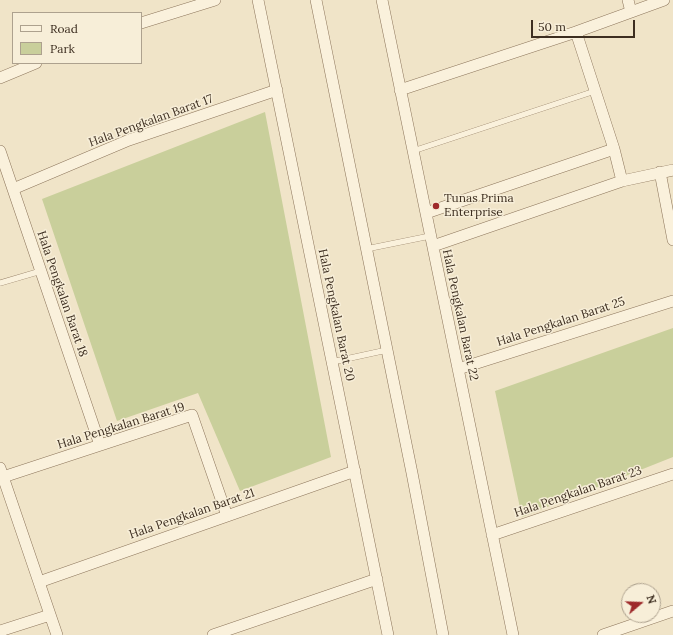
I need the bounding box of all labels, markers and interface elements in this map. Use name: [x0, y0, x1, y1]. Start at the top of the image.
legend: [12, 12, 142, 64]
scale bar: [533, 12, 637, 38]
text: 50 m: [538, 19, 566, 34]
text: Road: [50, 21, 78, 36]
text: Park: [50, 41, 75, 56]
street label: Hala Pengkalan Barat 17: [87, 92, 215, 150]
place label: Tunas Prima Enterprise: [444, 192, 514, 220]
marker: Tunas Prima Enterprise: [431, 201, 441, 211]
street label: Hala Pengkalan Barat 18: [34, 229, 90, 359]
street label: Hala Pengkalan Barat 20: [315, 247, 357, 383]
street label: Hala Pengkalan Barat 22: [439, 248, 481, 382]
street label: Hala Pengkalan Barat 25: [495, 294, 627, 350]
street label: Hala Pengkalan Barat 19: [56, 400, 186, 452]
street label: Hala Pengkalan Barat 23: [512, 463, 644, 521]
street label: Hala Pengkalan Barat 21: [127, 486, 257, 542]
north arrow: [621, 583, 661, 623]
text: N: [643, 593, 659, 606]

